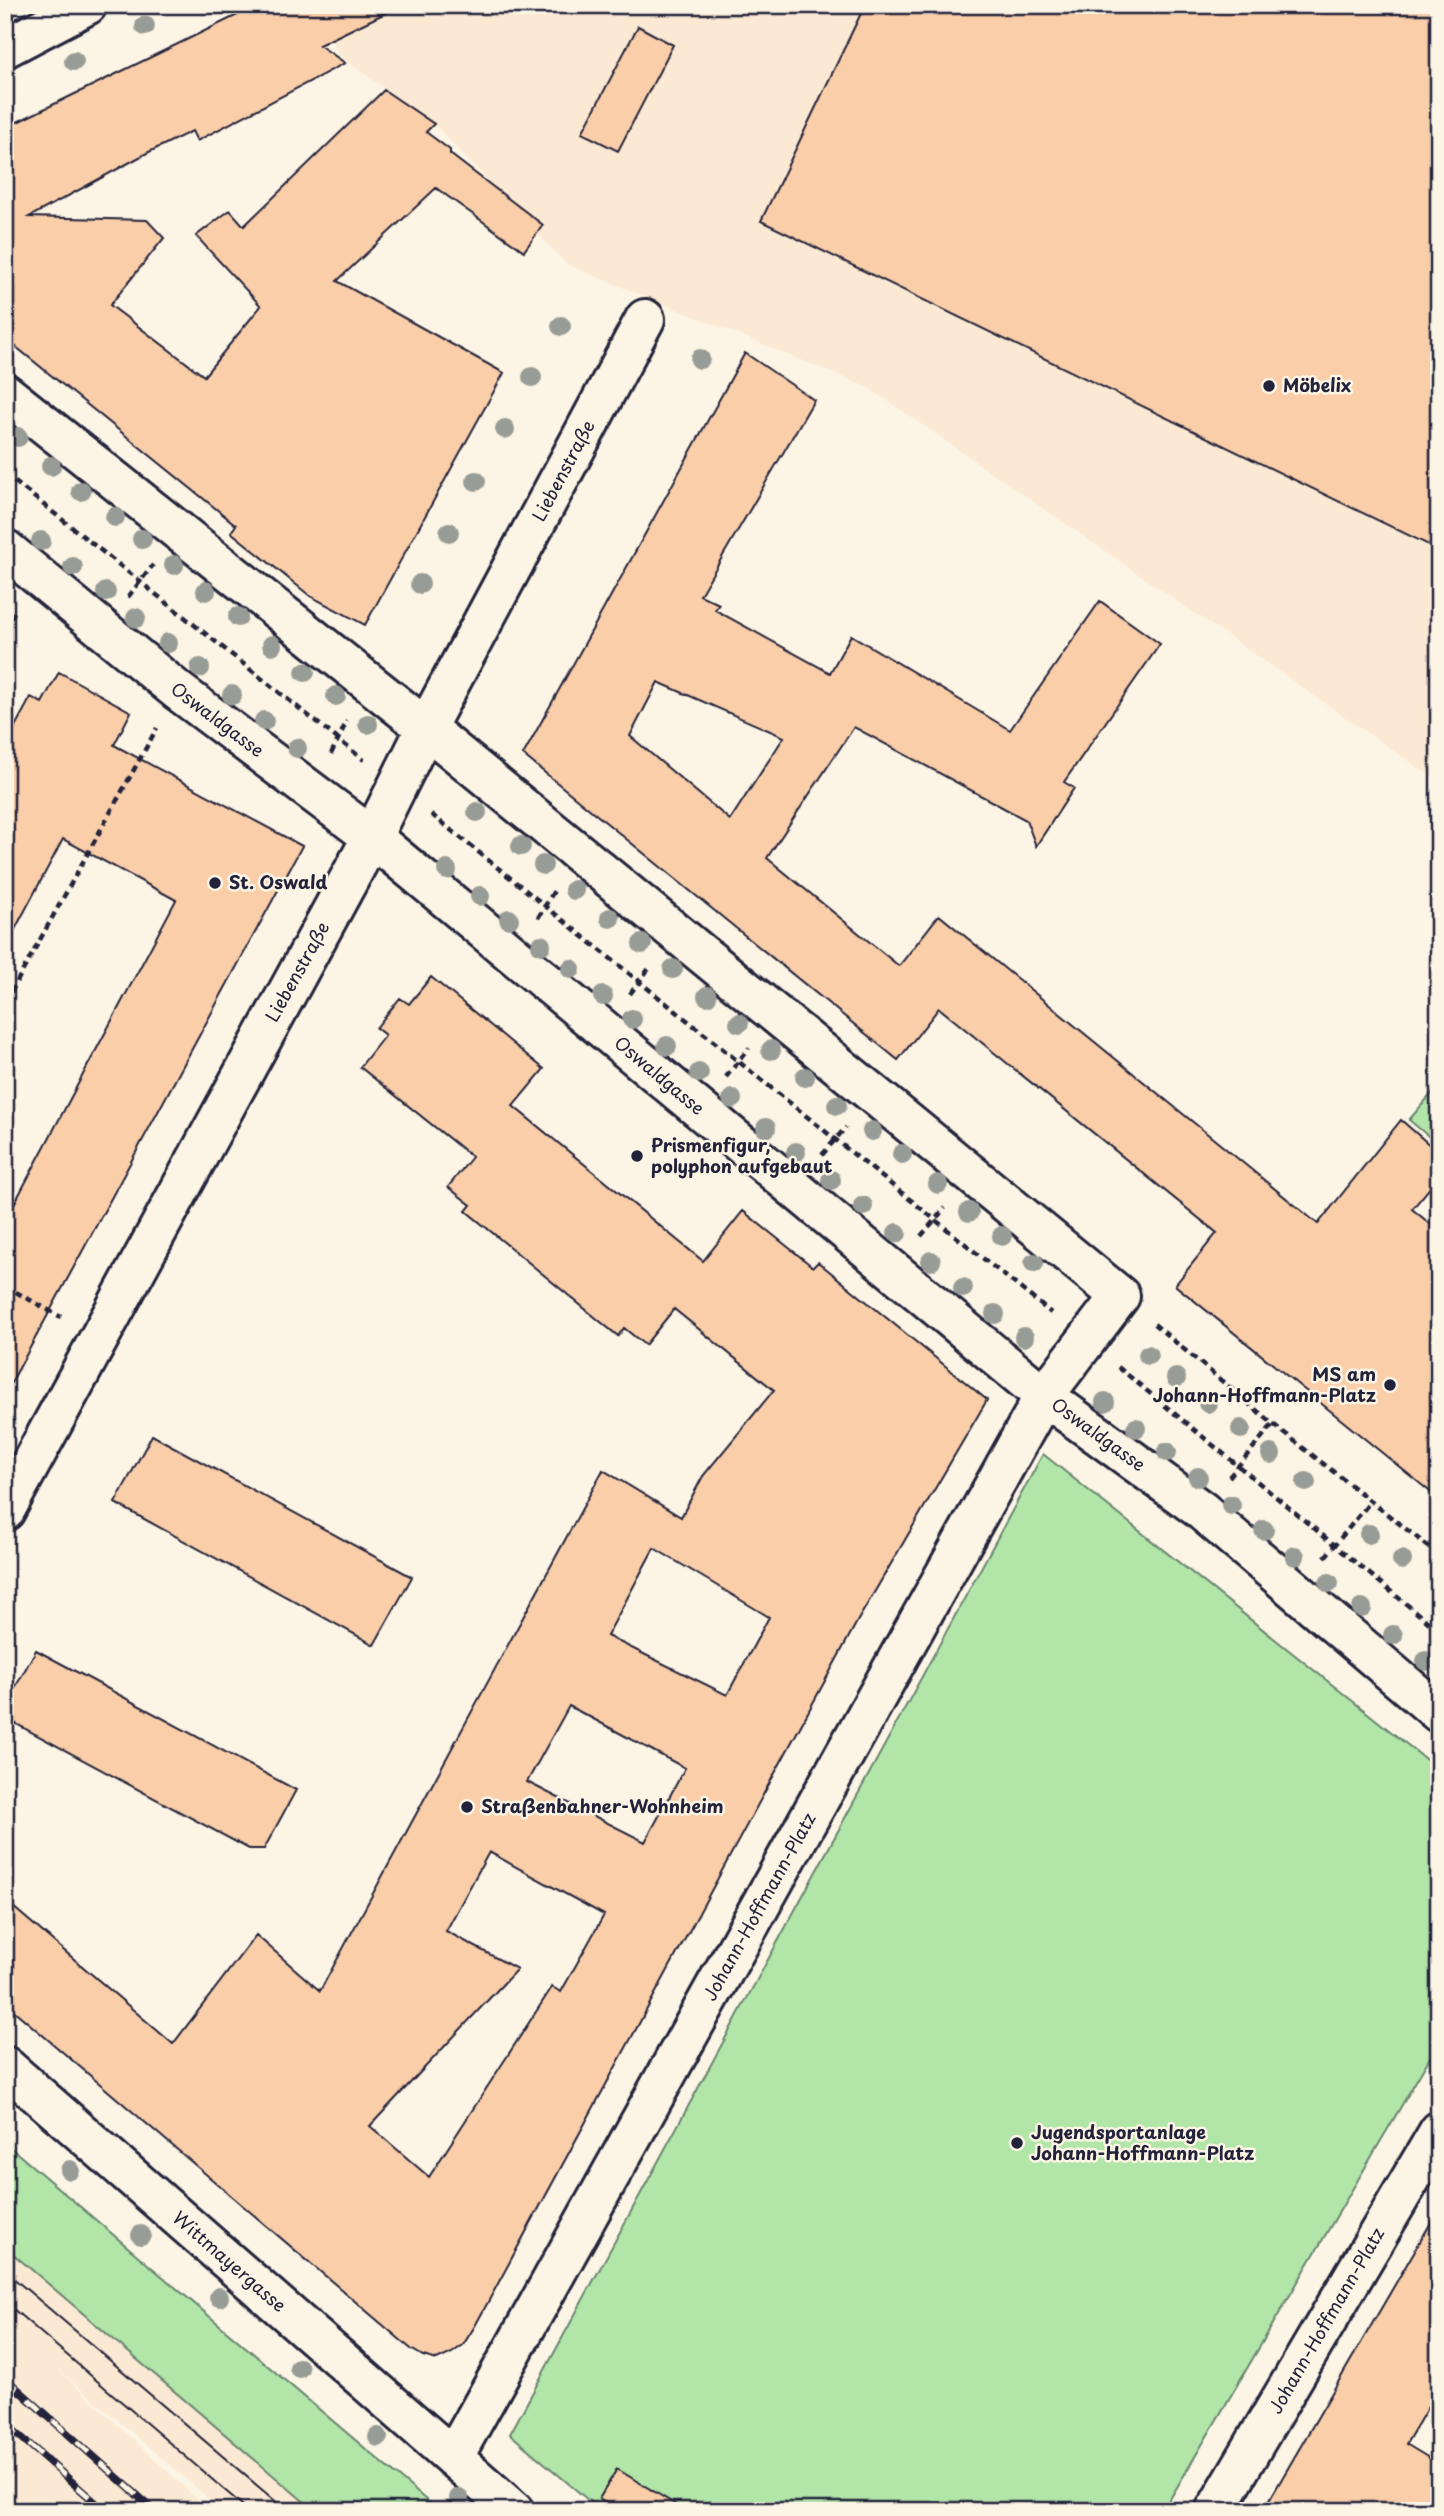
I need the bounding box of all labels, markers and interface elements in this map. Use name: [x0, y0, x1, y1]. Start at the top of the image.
place label: Möbelix: [1283, 371, 1351, 398]
marker: Möbelix: [1261, 378, 1277, 394]
street label: Liebenstraße: [525, 415, 601, 526]
street label: Oswaldgasse: [166, 675, 270, 763]
place label: St. Oswald: [229, 868, 328, 895]
marker: St. Oswald: [207, 875, 223, 891]
street label: Liebenstraße: [258, 916, 335, 1026]
street label: Oswaldgasse: [609, 1029, 711, 1121]
place label: Prismenfigur, polyphon aufgebaut: [651, 1131, 833, 1179]
marker: Prismenfigur, polyphon aufgebaut: [629, 1148, 645, 1164]
place label: MS am Johann-Hoffmann-Platz: [1153, 1360, 1376, 1408]
marker: MS am Johann-Hoffmann-Platz: [1382, 1377, 1398, 1393]
street label: Oswaldgasse: [1046, 1390, 1152, 1477]
place label: Straßenbahner-Wohnheim: [481, 1792, 724, 1819]
marker: Straßenbahner-Wohnheim: [459, 1799, 475, 1815]
street label: Johann-Hoffmann-Platz: [696, 1807, 822, 2005]
place label: Jugendsportanlage Johann-Hoffmann-Platz: [1031, 2118, 1254, 2166]
marker: Jugendsportanlage Johann-Hoffmann-Platz: [1009, 2135, 1025, 2151]
street label: Wittmayergasse: [167, 2204, 293, 2318]
street label: Johann-Hoffmann-Platz: [1261, 2222, 1390, 2418]

